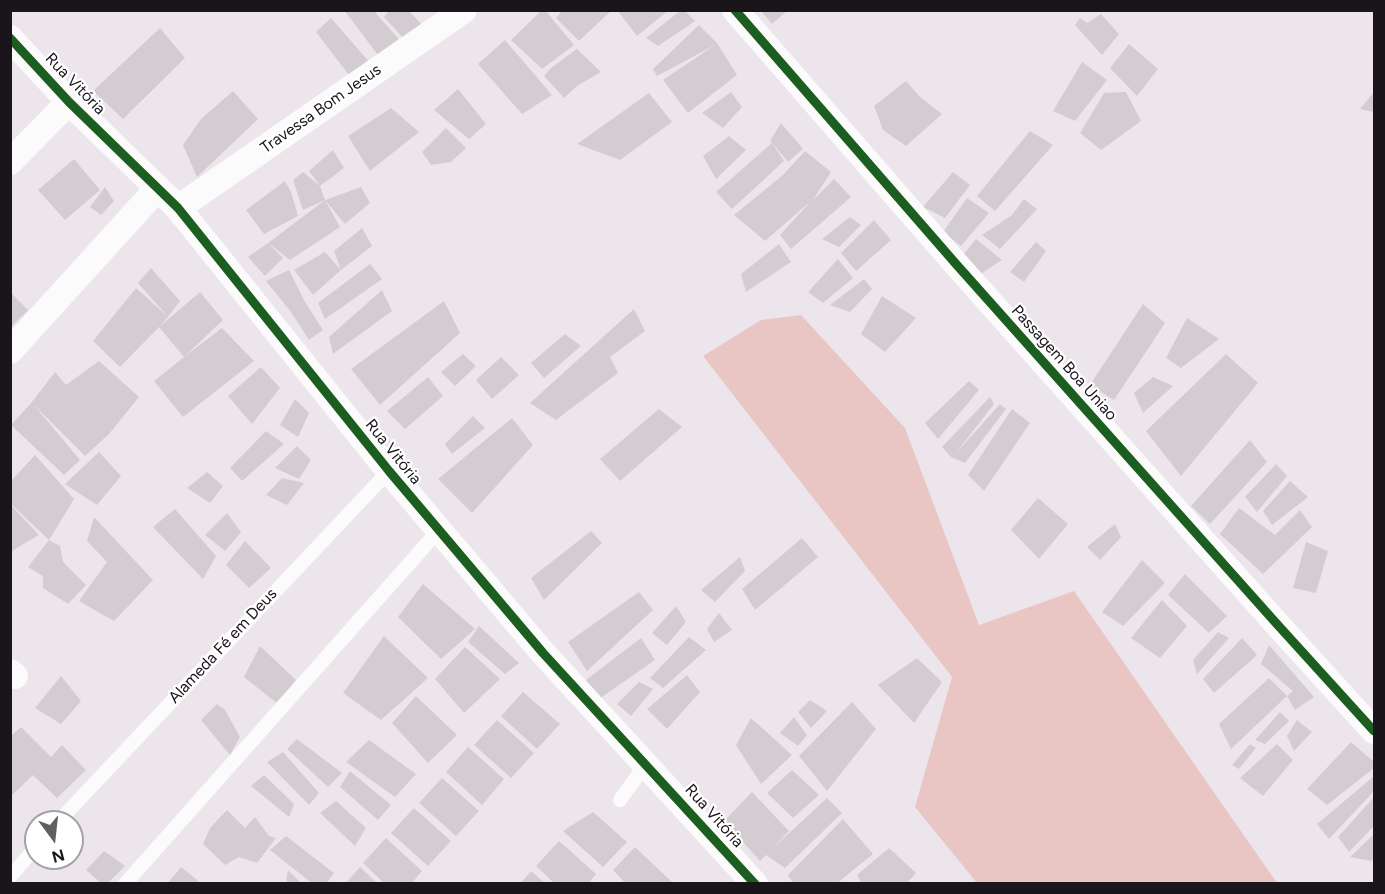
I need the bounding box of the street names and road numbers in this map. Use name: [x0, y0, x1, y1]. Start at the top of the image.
street label: Rua Vitória: [41, 49, 109, 119]
street label: Travessa Bom Jesus: [257, 60, 385, 158]
street label: Passagem Boa Uniao: [1007, 301, 1121, 425]
street label: Rua Vitória: [361, 415, 425, 489]
street label: Alameda Fé em Deus: [165, 585, 281, 707]
street label: Rua Vitória: [681, 780, 747, 852]

